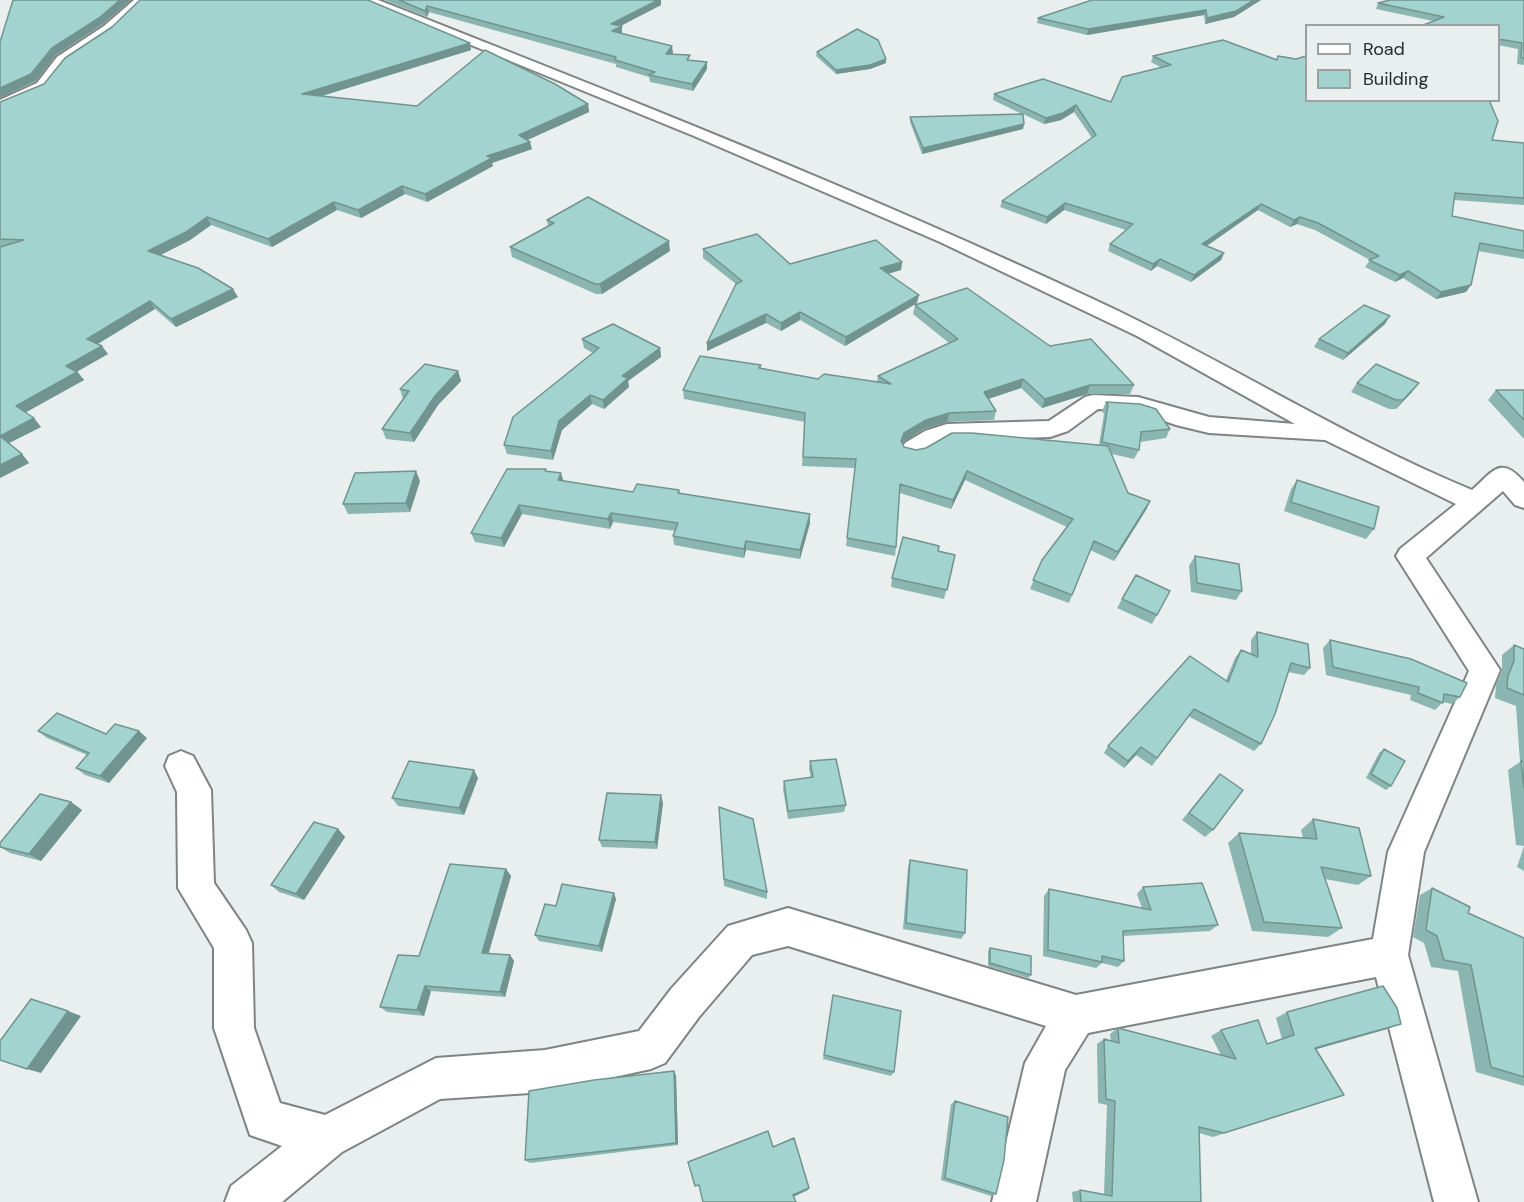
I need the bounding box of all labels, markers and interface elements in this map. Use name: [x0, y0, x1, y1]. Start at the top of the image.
legend: [1305, 24, 1500, 102]
text: Road: [1363, 37, 1405, 61]
text: Building: [1363, 67, 1428, 91]

